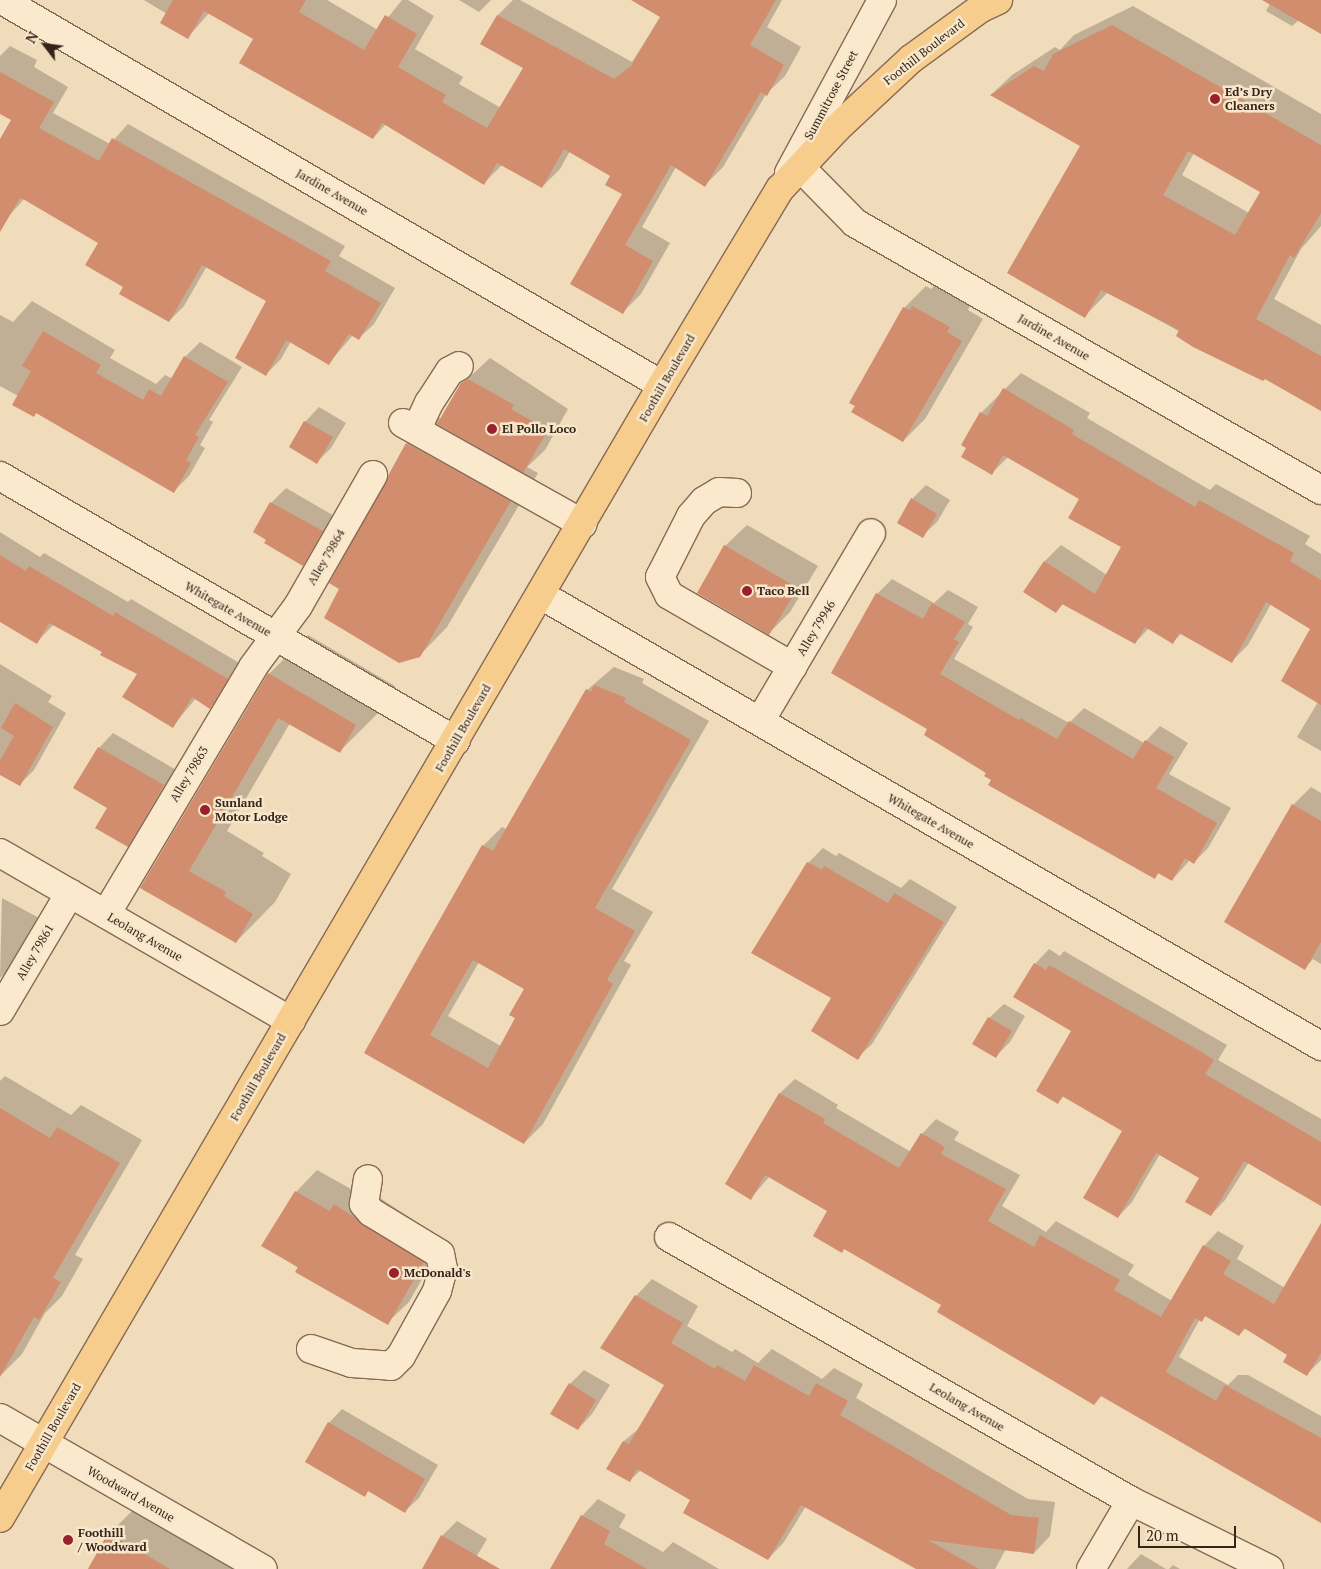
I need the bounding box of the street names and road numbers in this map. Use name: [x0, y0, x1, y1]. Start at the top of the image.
street label: Foothill Boulevard: [881, 16, 967, 88]
street label: Summitrose Street: [801, 48, 861, 142]
street label: Jardine Avenue: [294, 166, 370, 218]
street label: Jardine Avenue: [1016, 311, 1092, 363]
street label: Foothill Boulevard: [636, 332, 698, 424]
street label: Alley 79864: [304, 526, 348, 588]
street label: Whitegate Avenue: [182, 578, 274, 640]
street label: Alley 79946: [794, 598, 838, 658]
street label: Foothill Boulevard: [432, 682, 494, 774]
street label: Alley 79863: [167, 744, 211, 804]
street label: Whitegate Avenue: [885, 790, 977, 852]
street label: Leolang Avenue: [105, 910, 185, 964]
street label: Alley 79861: [13, 921, 57, 983]
street label: Foothill Boulevard: [227, 1031, 289, 1123]
street label: Leolang Avenue: [927, 1380, 1007, 1434]
street label: Foothill Boulevard: [22, 1381, 84, 1473]
street label: Woodward Avenue: [85, 1463, 177, 1525]

